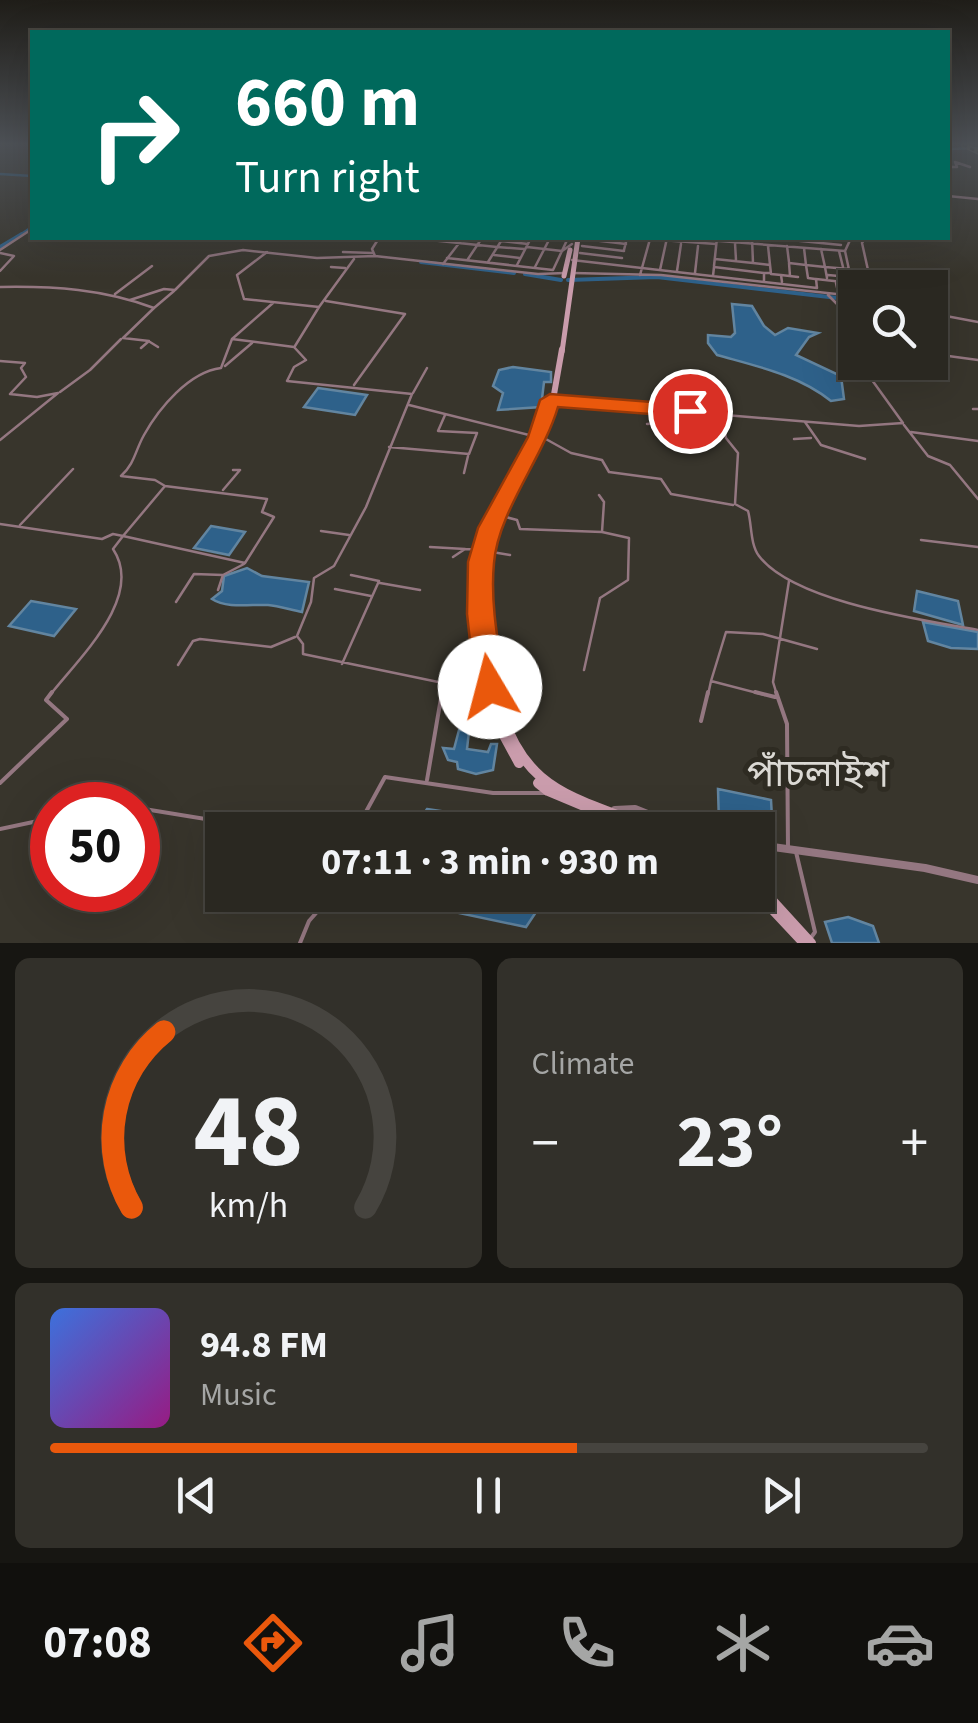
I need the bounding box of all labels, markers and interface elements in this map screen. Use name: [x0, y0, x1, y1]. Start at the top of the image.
text: 660 m: [235, 53, 420, 153]
icon: right: [70, 70, 200, 200]
text: Turn right: [235, 146, 420, 210]
map controls: [838, 270, 948, 380]
button: search: [838, 270, 948, 380]
pin: [648, 369, 733, 454]
icon: arrive: [663, 384, 718, 439]
position arrow: [438, 635, 542, 739]
district label: পাঁচলাইশ: [747, 747, 890, 801]
speed limit sign: 50: [30, 782, 160, 912]
text: 07:11 · 3 min · 930 m: [321, 835, 659, 889]
text: Climate: [532, 1041, 634, 1087]
text: 48: [193, 1059, 303, 1207]
text: 23°: [676, 1089, 783, 1196]
text: −: [532, 1105, 559, 1183]
text: +: [901, 1105, 928, 1183]
text: km/h: [209, 1180, 288, 1231]
text: 94.8 FM: [200, 1318, 328, 1372]
text: Music: [200, 1372, 277, 1418]
icon: previous: [169, 1468, 224, 1523]
icon: pause: [461, 1468, 516, 1523]
icon: next: [754, 1468, 809, 1523]
icon: directions: [238, 1608, 308, 1678]
icon: music: [395, 1608, 465, 1678]
icon: phone: [552, 1608, 622, 1678]
icon: climate: [708, 1608, 778, 1678]
icon: car: [865, 1608, 935, 1678]
text: 07:08: [43, 1611, 152, 1675]

